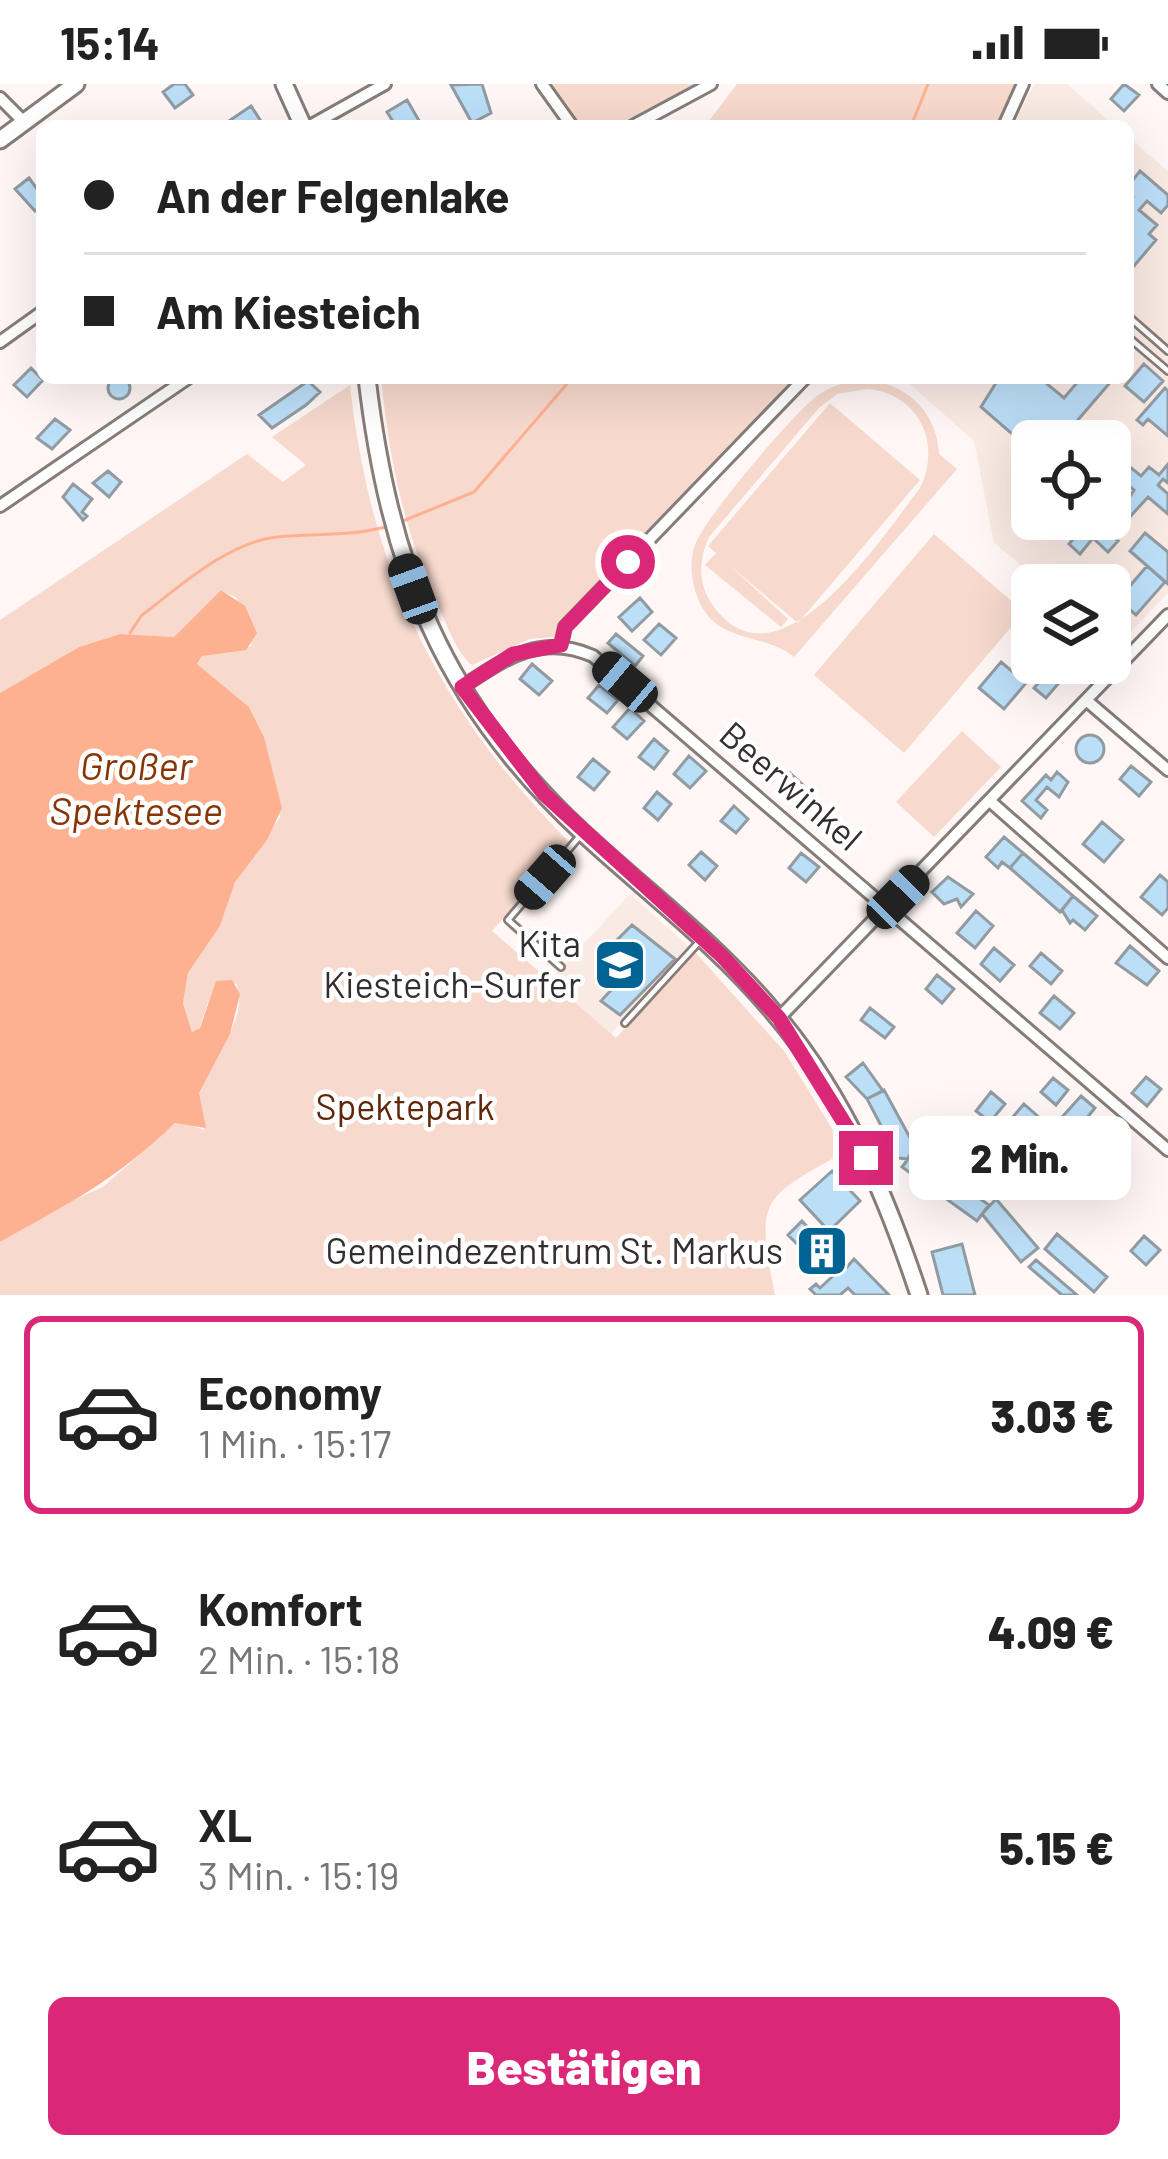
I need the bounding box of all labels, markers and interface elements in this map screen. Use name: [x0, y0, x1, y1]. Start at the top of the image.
text: 15:14: [60, 15, 160, 69]
text: An der Felgenlake: [156, 168, 510, 222]
text: Am Kiesteich: [156, 284, 421, 338]
map controls: [1011, 420, 1131, 684]
button: locate: [1011, 420, 1131, 540]
route start: [601, 535, 655, 589]
car: [384, 549, 442, 629]
button: layers: [1011, 564, 1131, 684]
car: [586, 645, 664, 719]
street label: Beerwinkel: [712, 711, 872, 858]
water label: Großer Spektesee: [49, 741, 223, 833]
car: [508, 838, 582, 916]
car: [860, 859, 936, 935]
place label: Kita Kiesteich-Surfer: [323, 921, 581, 1005]
school or university icon: Kita Kiesteich-Surfer: [592, 937, 648, 993]
park label: Spektepark: [315, 1084, 495, 1127]
callout: 2 Min.: [908, 1116, 1130, 1200]
route end: [839, 1131, 893, 1185]
text: 2 Min.: [970, 1134, 1070, 1181]
building icon: Gemeindezentrum St. Markus: [794, 1223, 850, 1279]
place label: Gemeindezentrum St. Markus: [326, 1228, 783, 1271]
icon: car: [54, 1361, 162, 1469]
text: Economy: [198, 1365, 382, 1419]
text: 3.03 €: [990, 1388, 1114, 1442]
text: 1 Min. · 15:17: [198, 1419, 391, 1466]
icon: car: [54, 1577, 162, 1685]
text: Komfort: [198, 1581, 363, 1635]
text: 4.09 €: [988, 1604, 1114, 1658]
text: 2 Min. · 15:18: [198, 1635, 400, 1682]
icon: car: [54, 1793, 162, 1901]
text: XL: [198, 1797, 252, 1851]
text: 5.15 €: [999, 1820, 1114, 1874]
text: 3 Min. · 15:19: [198, 1851, 399, 1898]
button: Bestätigen: [48, 1997, 1120, 2135]

